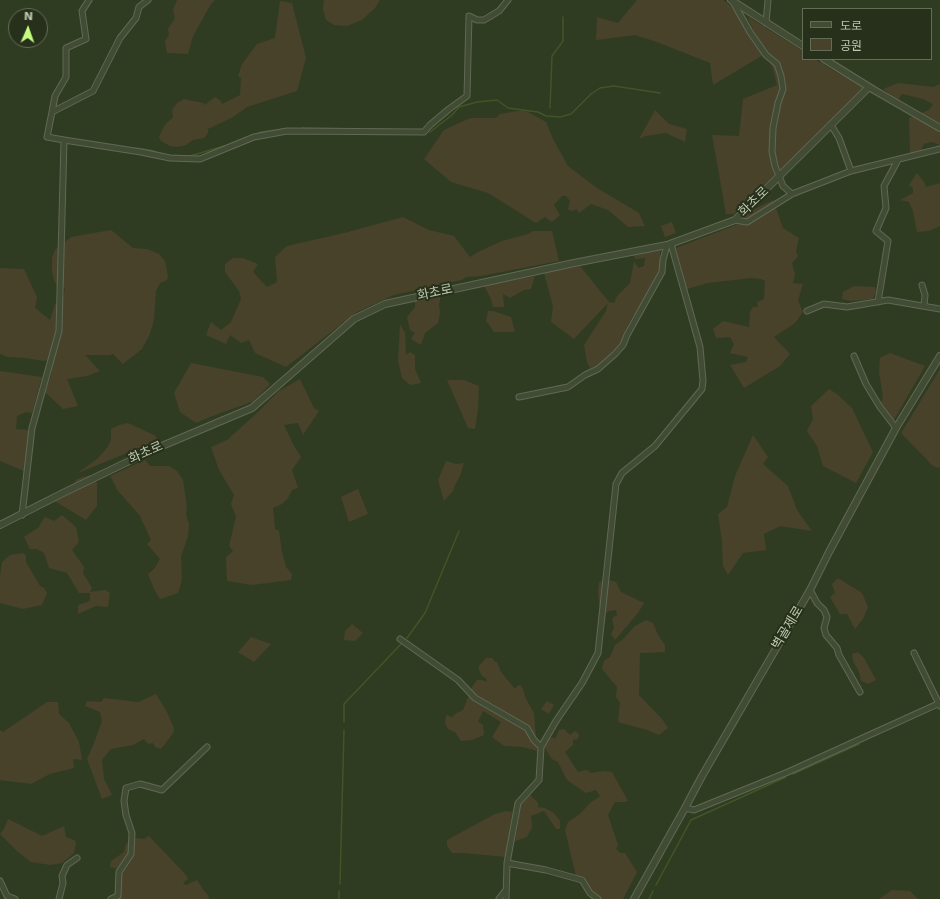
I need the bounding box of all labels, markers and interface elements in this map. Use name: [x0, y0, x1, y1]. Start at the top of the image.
north arrow: [8, 8, 48, 48]
legend: [802, 8, 932, 60]
text: N: [24, 10, 33, 23]
text: 도로: [840, 19, 862, 33]
text: 공원: [840, 39, 862, 53]
street label: 화초로: [736, 184, 772, 220]
street label: 화초로: [416, 282, 454, 304]
street label: 화초로: [126, 439, 166, 467]
street label: 벽골제로: [769, 603, 807, 653]

